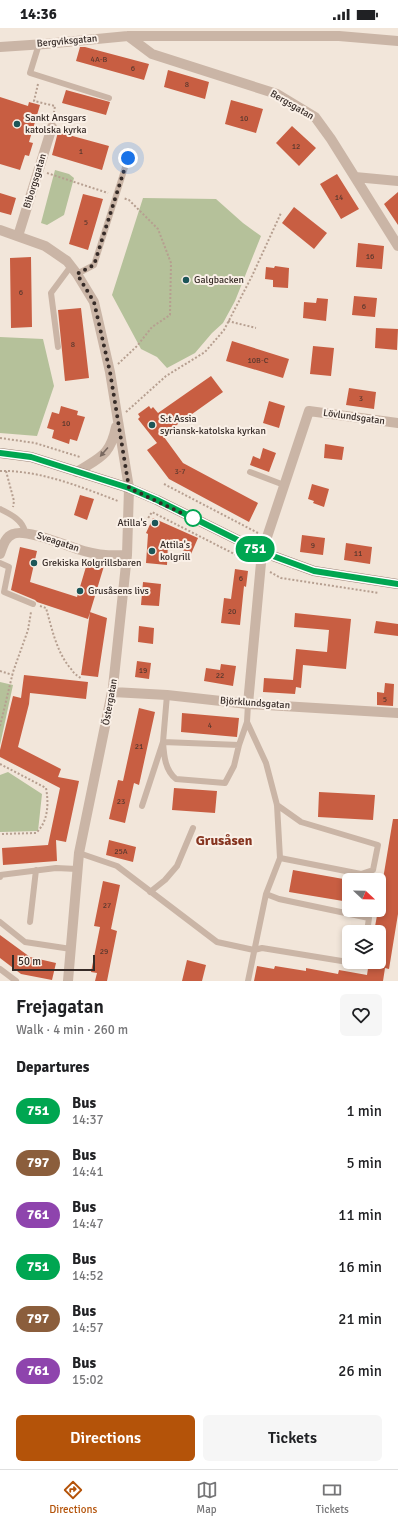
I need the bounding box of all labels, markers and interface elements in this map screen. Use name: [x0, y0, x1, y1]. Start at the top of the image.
text: 14:36: [20, 5, 57, 23]
street label: Bergviksgatan: [36, 32, 98, 50]
house number: 4A-B: [91, 54, 108, 64]
house number: 6: [131, 63, 135, 73]
house number: 8: [185, 79, 189, 89]
street label: Bergsgatan: [268, 88, 316, 122]
place label: Sankt Ansgars katolska kyrka: [25, 112, 87, 136]
house number: 10: [240, 113, 248, 123]
marker: Sankt Ansgars katolska kyrka: [12, 119, 22, 129]
house number: 12: [292, 141, 300, 151]
house number: 1: [79, 146, 83, 156]
your location: [118, 148, 138, 168]
street label: Biborgsgatan: [21, 152, 49, 210]
house number: 14: [335, 192, 344, 202]
house number: 5: [84, 217, 88, 227]
house number: 16: [366, 251, 374, 261]
place label: Galgbacken: [194, 274, 244, 286]
marker: Galgbacken: [181, 275, 191, 285]
house number: 6: [19, 287, 23, 297]
house number: 6: [362, 301, 366, 311]
house number: 8: [71, 339, 75, 349]
house number: 10B-C: [247, 355, 269, 365]
house number: 3: [359, 393, 363, 403]
street label: Lövlundsgatan: [322, 407, 386, 427]
place label: S:t Assia syriansk-katolska kyrkan: [160, 413, 266, 437]
house number: 10: [62, 418, 70, 428]
marker: S:t Assia syriansk-katolska kyrkan: [147, 420, 157, 430]
one-way arrow: [100, 447, 109, 457]
house number: 3-7: [174, 466, 186, 476]
unlabelled marker: [184, 509, 202, 527]
place label: Atilla's: [117, 517, 148, 529]
marker: Atilla's: [150, 518, 160, 528]
street label: Sveagatan: [35, 529, 81, 555]
line badge: 751: [232, 536, 278, 562]
place label: Attila's kolgrill: [160, 539, 191, 563]
text: 751: [244, 540, 266, 557]
house number: 9: [311, 540, 315, 550]
marker: Attila's kolgrill: [147, 546, 157, 556]
house number: 11: [354, 548, 362, 558]
place label: Grekiska Kolgrillsbaren: [42, 557, 141, 569]
marker: Grekiska Kolgrillsbaren: [29, 558, 39, 568]
house number: 6: [239, 573, 243, 583]
place label: Grusåsens livs: [88, 585, 149, 597]
marker: Grusåsens livs: [75, 586, 85, 596]
house number: 20: [228, 606, 236, 616]
house number: 19: [139, 665, 147, 675]
house number: 22: [216, 670, 224, 680]
street label: Östergatan: [100, 678, 120, 726]
house number: 5: [383, 694, 387, 704]
street label: Björklundsgatan: [220, 695, 290, 711]
house number: 4: [208, 720, 213, 730]
house number: 21: [135, 741, 143, 751]
house number: 23: [117, 796, 125, 806]
district label: Grusåsen: [196, 832, 253, 849]
house number: 25A: [114, 846, 128, 856]
north arrow: [342, 873, 386, 917]
map controls: [342, 873, 386, 969]
house number: 27: [103, 900, 111, 910]
button: layers: [342, 925, 386, 969]
house number: 29: [100, 946, 108, 956]
scale bar: [12, 953, 95, 972]
text: 50 m: [18, 955, 41, 968]
button: heart: [340, 994, 382, 1036]
text: Frejagatan: [16, 995, 104, 1019]
text: Walk · 4 min · 260 m: [16, 1022, 128, 1038]
text: Departures: [16, 1058, 89, 1076]
text: Bus: [72, 1094, 96, 1112]
text: 751: [27, 1102, 49, 1119]
text: 1 min: [346, 1102, 382, 1120]
text: 14:37: [72, 1112, 104, 1128]
text: Bus: [72, 1146, 96, 1164]
text: 797: [27, 1154, 49, 1171]
text: 5 min: [346, 1154, 382, 1172]
text: 14:41: [72, 1164, 104, 1180]
text: Bus: [72, 1198, 96, 1216]
text: 761: [27, 1206, 49, 1223]
text: 11 min: [338, 1206, 382, 1224]
text: 14:47: [72, 1216, 104, 1232]
text: Bus: [72, 1250, 96, 1268]
text: 751: [27, 1258, 49, 1275]
text: 16 min: [338, 1258, 382, 1276]
text: 14:52: [72, 1268, 104, 1284]
text: Bus: [72, 1302, 96, 1320]
text: 797: [27, 1310, 49, 1327]
text: 21 min: [338, 1310, 382, 1328]
text: 14:57: [72, 1320, 104, 1336]
text: Bus: [72, 1354, 96, 1372]
text: 761: [27, 1362, 49, 1379]
text: 26 min: [338, 1362, 382, 1380]
text: 15:02: [72, 1372, 104, 1388]
button: Directions: [16, 1415, 195, 1461]
button: Tickets: [203, 1415, 382, 1461]
tab: Directions: [49, 1479, 97, 1516]
tab: Map: [196, 1479, 218, 1516]
tab: Tickets: [316, 1479, 349, 1516]

